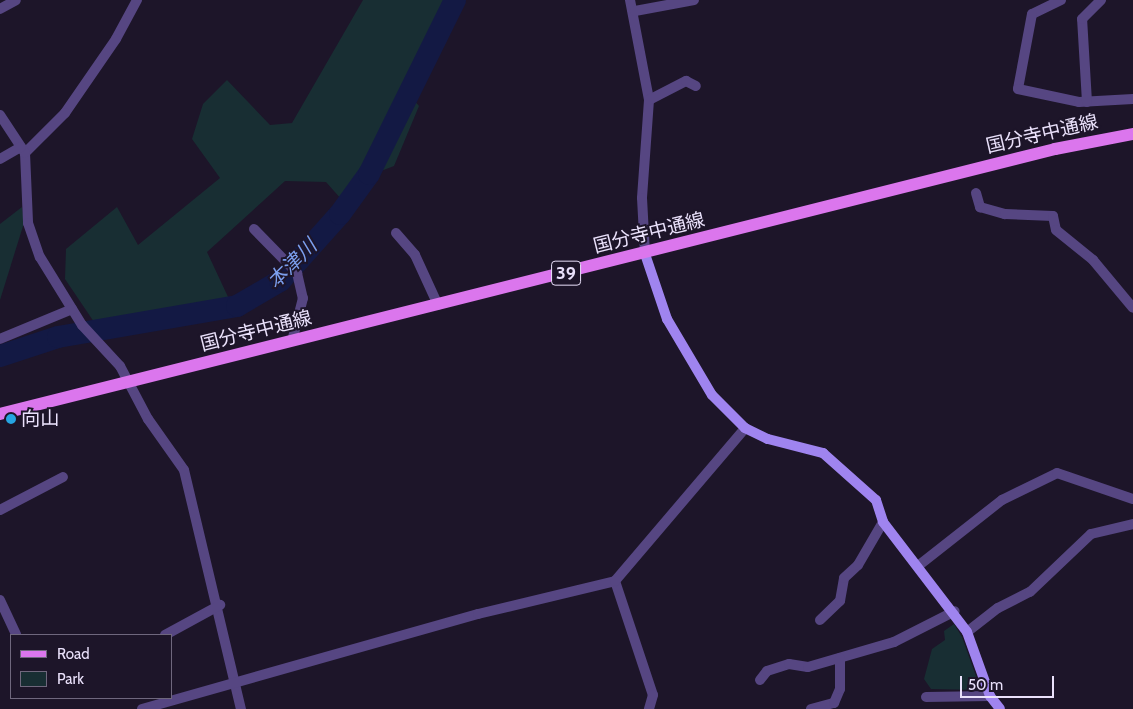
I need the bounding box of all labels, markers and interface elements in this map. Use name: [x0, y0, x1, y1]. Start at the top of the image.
street label: 国分寺中通線: [984, 110, 1100, 158]
street label: 国分寺中通線: [591, 208, 707, 258]
water label: 本津川: [262, 234, 322, 294]
road number: 39: [551, 258, 581, 288]
street label: 国分寺中通線: [198, 306, 314, 356]
place label: 向山: [21, 408, 59, 430]
marker: 向山: [5, 413, 17, 425]
legend: [10, 634, 172, 699]
text: Road: [57, 645, 90, 663]
scale bar: [963, 666, 1057, 698]
text: Park: [57, 670, 84, 688]
text: 50 m: [968, 676, 1003, 694]

